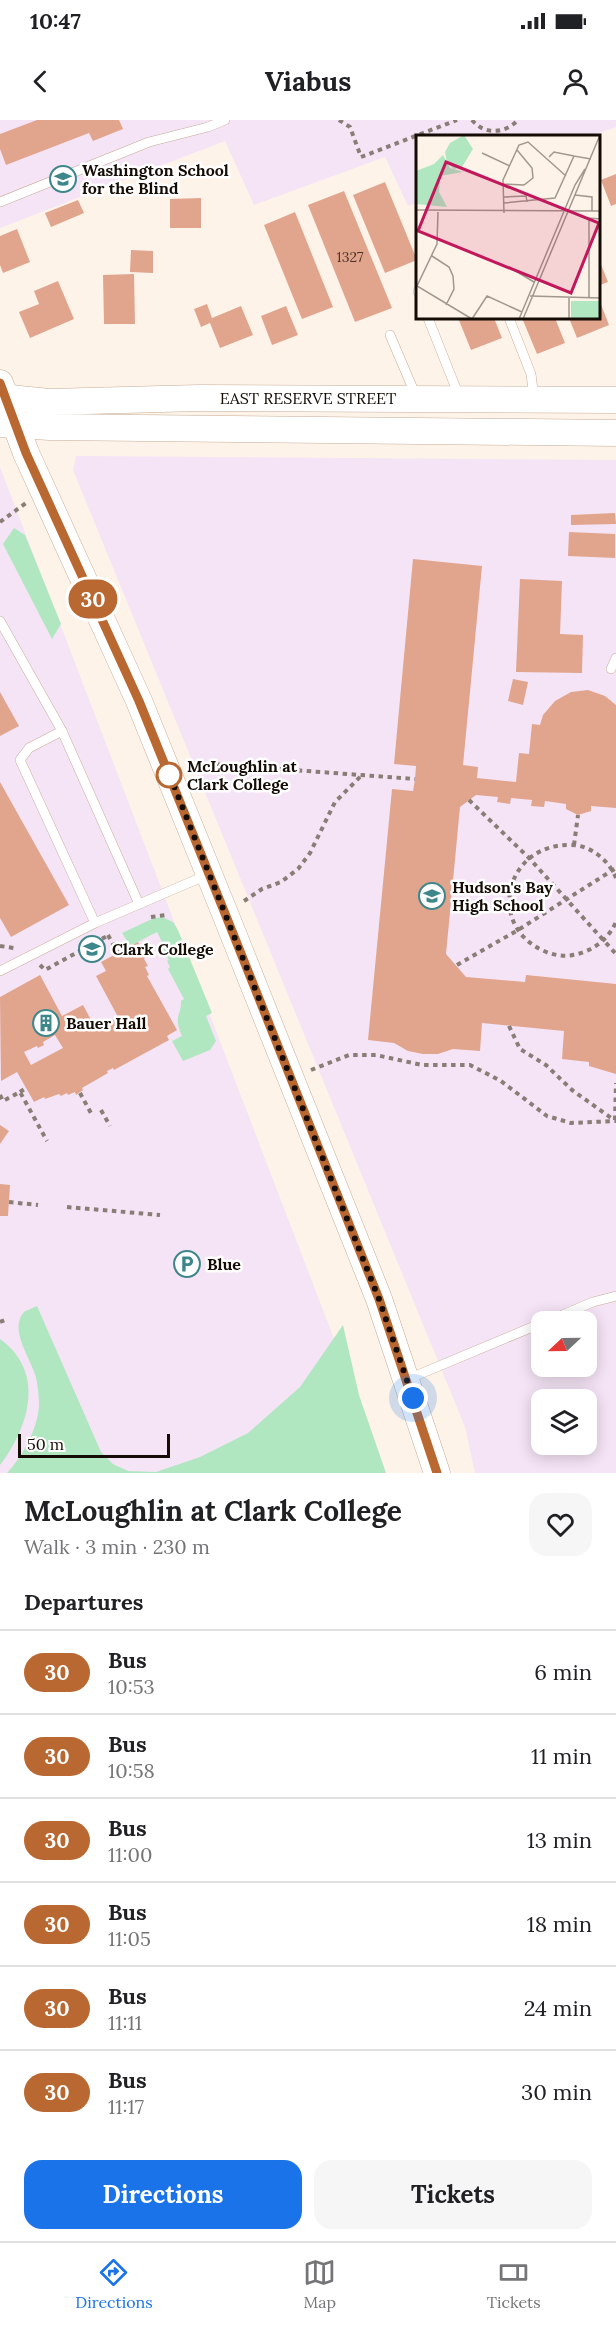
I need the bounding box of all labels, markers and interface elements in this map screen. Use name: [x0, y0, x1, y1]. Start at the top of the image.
text: 10:47: [30, 7, 81, 35]
text: Viabus: [265, 64, 351, 98]
icon: back: [24, 65, 57, 98]
icon: person: [559, 65, 592, 98]
inset map: [416, 135, 601, 320]
place label: Washington School for the Blind: [82, 160, 229, 198]
school or university icon: Washington School for the Blind: [48, 164, 78, 194]
house number: 1327: [337, 248, 364, 266]
street label: EAST RESERVE STREET: [220, 388, 396, 408]
line badge: 30: [66, 580, 120, 618]
text: 30: [80, 586, 106, 613]
place label: McLoughlin at Clark College: [187, 756, 297, 794]
marker: McLoughlin at Clark College: [156, 762, 182, 788]
place label: Hudson's Bay High School: [452, 877, 553, 915]
school or university icon: Hudson's Bay High School: [417, 881, 447, 911]
school or university icon: Clark College: [77, 934, 107, 964]
place label: Clark College: [112, 939, 214, 959]
building icon: Bauer Hall: [31, 1008, 61, 1038]
place label: Bauer Hall: [66, 1013, 146, 1033]
parking icon: Blue: [172, 1249, 202, 1279]
place label: Blue: [207, 1254, 241, 1274]
north arrow: [531, 1311, 597, 1377]
map controls: [531, 1311, 597, 1455]
your location: [398, 1383, 428, 1413]
button: layers: [531, 1389, 597, 1455]
scale bar: [18, 1431, 170, 1458]
text: 50 m: [27, 1434, 64, 1454]
text: McLoughlin at Clark College: [24, 1493, 402, 1529]
button: heart: [529, 1493, 592, 1556]
text: Walk · 3 min · 230 m: [24, 1534, 210, 1559]
text: Departures: [24, 1588, 143, 1616]
text: Bus: [108, 1646, 147, 1674]
text: 6 min: [534, 1658, 592, 1686]
text: 30: [44, 1659, 70, 1686]
text: 10:53: [108, 1674, 155, 1699]
text: Bus: [108, 1730, 147, 1758]
text: 11 min: [531, 1742, 592, 1770]
text: 30: [44, 1743, 70, 1770]
text: 10:58: [108, 1758, 155, 1783]
text: Bus: [108, 1814, 147, 1842]
text: 13 min: [527, 1826, 592, 1854]
text: 30: [44, 1827, 70, 1854]
text: 11:00: [108, 1842, 152, 1867]
text: Bus: [108, 1898, 147, 1926]
text: 18 min: [527, 1910, 592, 1938]
text: 30: [44, 1911, 70, 1938]
text: 11:05: [108, 1926, 151, 1951]
text: Bus: [108, 1982, 147, 2010]
text: 24 min: [524, 1994, 592, 2022]
text: 30: [44, 1995, 70, 2022]
text: 11:11: [108, 2010, 142, 2035]
text: Bus: [108, 2066, 147, 2094]
text: 30 min: [521, 2078, 592, 2106]
text: 30: [44, 2079, 70, 2106]
text: 11:17: [108, 2094, 144, 2119]
button: Directions: [24, 2160, 302, 2229]
button: Tickets: [314, 2160, 592, 2229]
tab: Directions: [75, 2256, 153, 2312]
tab: Map: [303, 2256, 336, 2312]
tab: Tickets: [487, 2256, 541, 2312]

